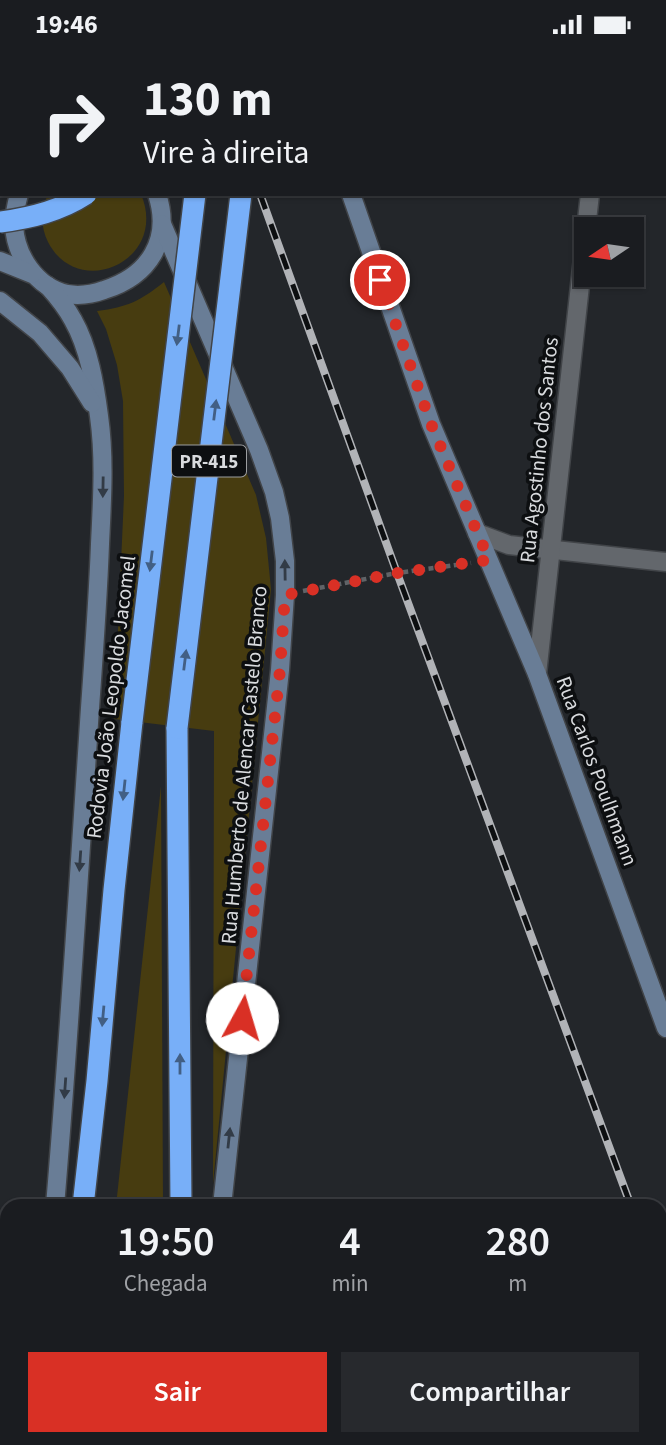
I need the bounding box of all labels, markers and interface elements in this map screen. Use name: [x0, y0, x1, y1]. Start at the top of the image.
text: 19:46: [35, 6, 98, 43]
text: 130 m: [143, 65, 272, 135]
icon: right: [28, 77, 119, 168]
text: Vire à direita: [143, 130, 309, 176]
north arrow: [574, 217, 644, 287]
map controls: [574, 217, 644, 287]
pin: [350, 250, 410, 310]
icon: arrive: [361, 261, 399, 299]
one-way arrow: [173, 324, 184, 346]
street label: Rua Agostinho dos Santos: [512, 336, 566, 564]
one-way arrow: [209, 398, 220, 420]
road number: PR-415: [172, 445, 246, 477]
one-way arrow: [97, 476, 109, 498]
one-way arrow: [145, 550, 156, 572]
street label: Rodovia João Leopoldo Jacomel: [79, 554, 143, 840]
one-way arrow: [279, 559, 291, 581]
street label: Rua Humberto de Alencar Castelo Branco: [213, 585, 275, 945]
one-way arrow: [179, 649, 190, 671]
street label: Rua Carlos Poulhmann: [549, 672, 645, 870]
one-way arrow: [119, 779, 130, 801]
one-way arrow: [74, 850, 85, 872]
position arrow: [205, 981, 279, 1055]
one-way arrow: [97, 1006, 108, 1028]
one-way arrow: [175, 1053, 186, 1075]
one-way arrow: [59, 1077, 70, 1099]
one-way arrow: [224, 1127, 235, 1149]
text: 19:50: [117, 1212, 215, 1272]
text: 4: [339, 1212, 361, 1272]
text: 280: [486, 1212, 550, 1272]
text: Chegada: [124, 1267, 208, 1300]
text: min: [331, 1267, 369, 1300]
text: m: [508, 1267, 527, 1300]
button: Sair: [28, 1352, 327, 1432]
button: Compartilhar: [341, 1352, 639, 1432]

